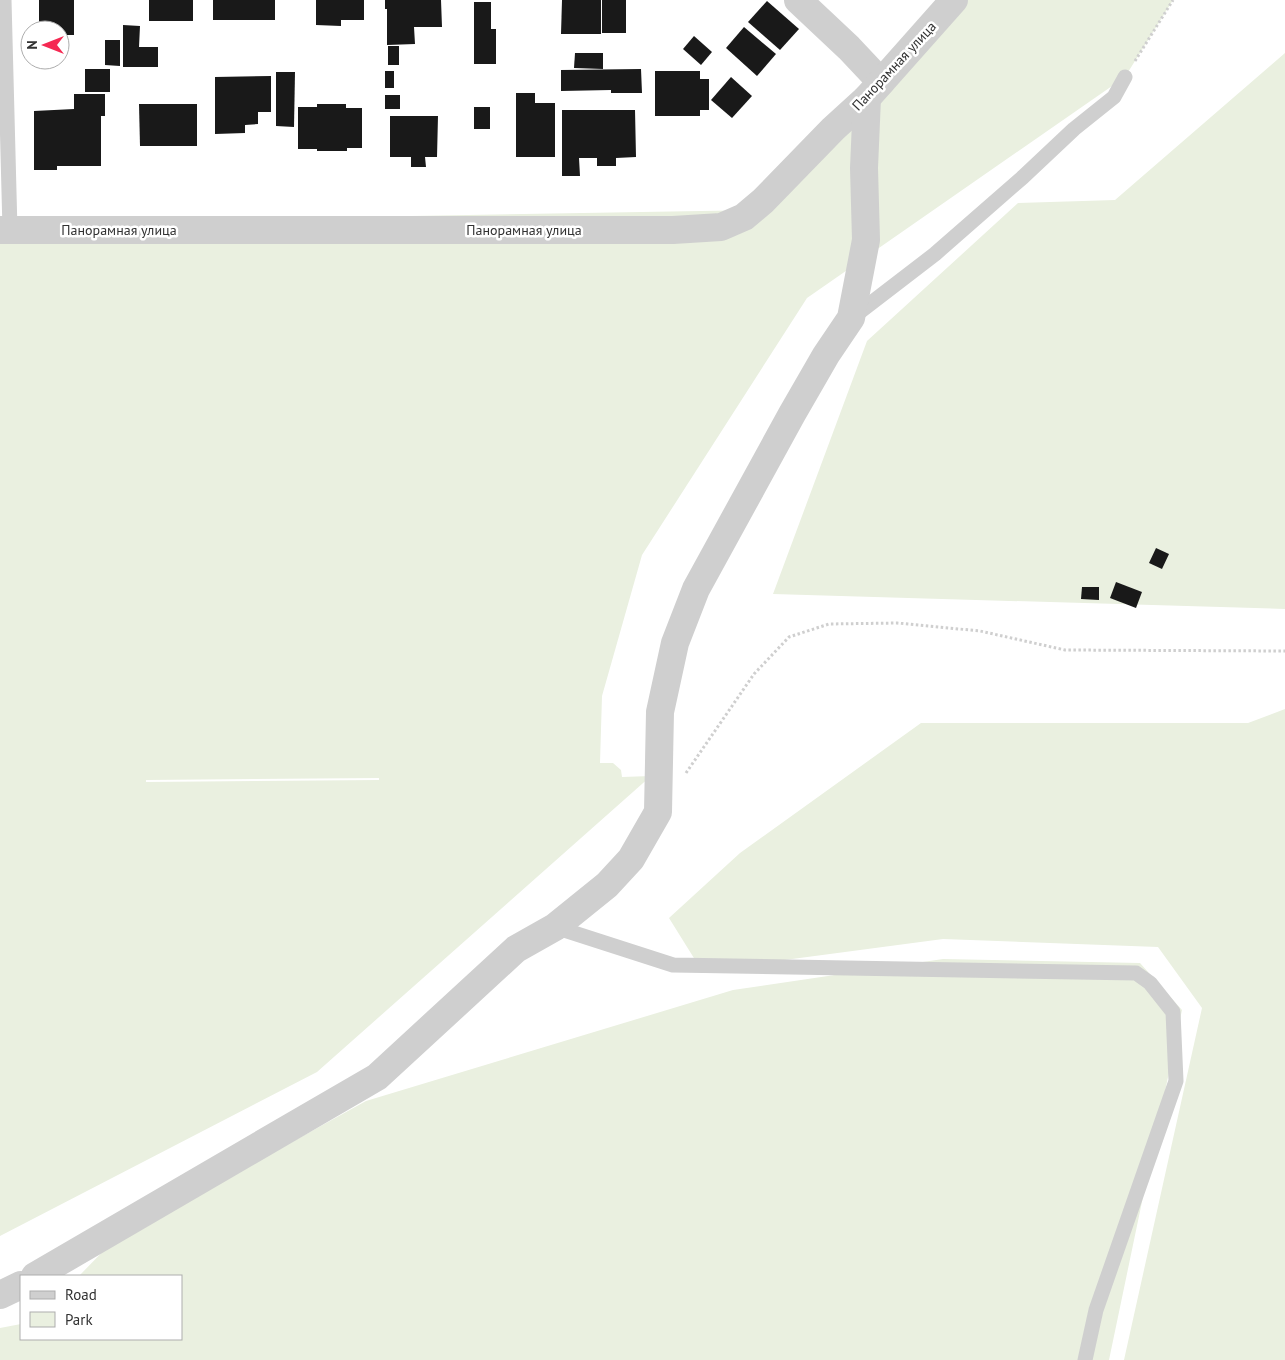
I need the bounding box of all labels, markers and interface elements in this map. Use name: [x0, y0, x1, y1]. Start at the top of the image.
street label: Панорамная улица: [848, 18, 940, 114]
north arrow: [20, 20, 70, 70]
text: N: [23, 40, 41, 50]
street label: Панорамная улица: [61, 221, 177, 239]
street label: Панорамная улица: [466, 221, 582, 239]
legend: [20, 1275, 182, 1340]
text: Road: [65, 1285, 97, 1304]
text: Park: [65, 1310, 93, 1329]

